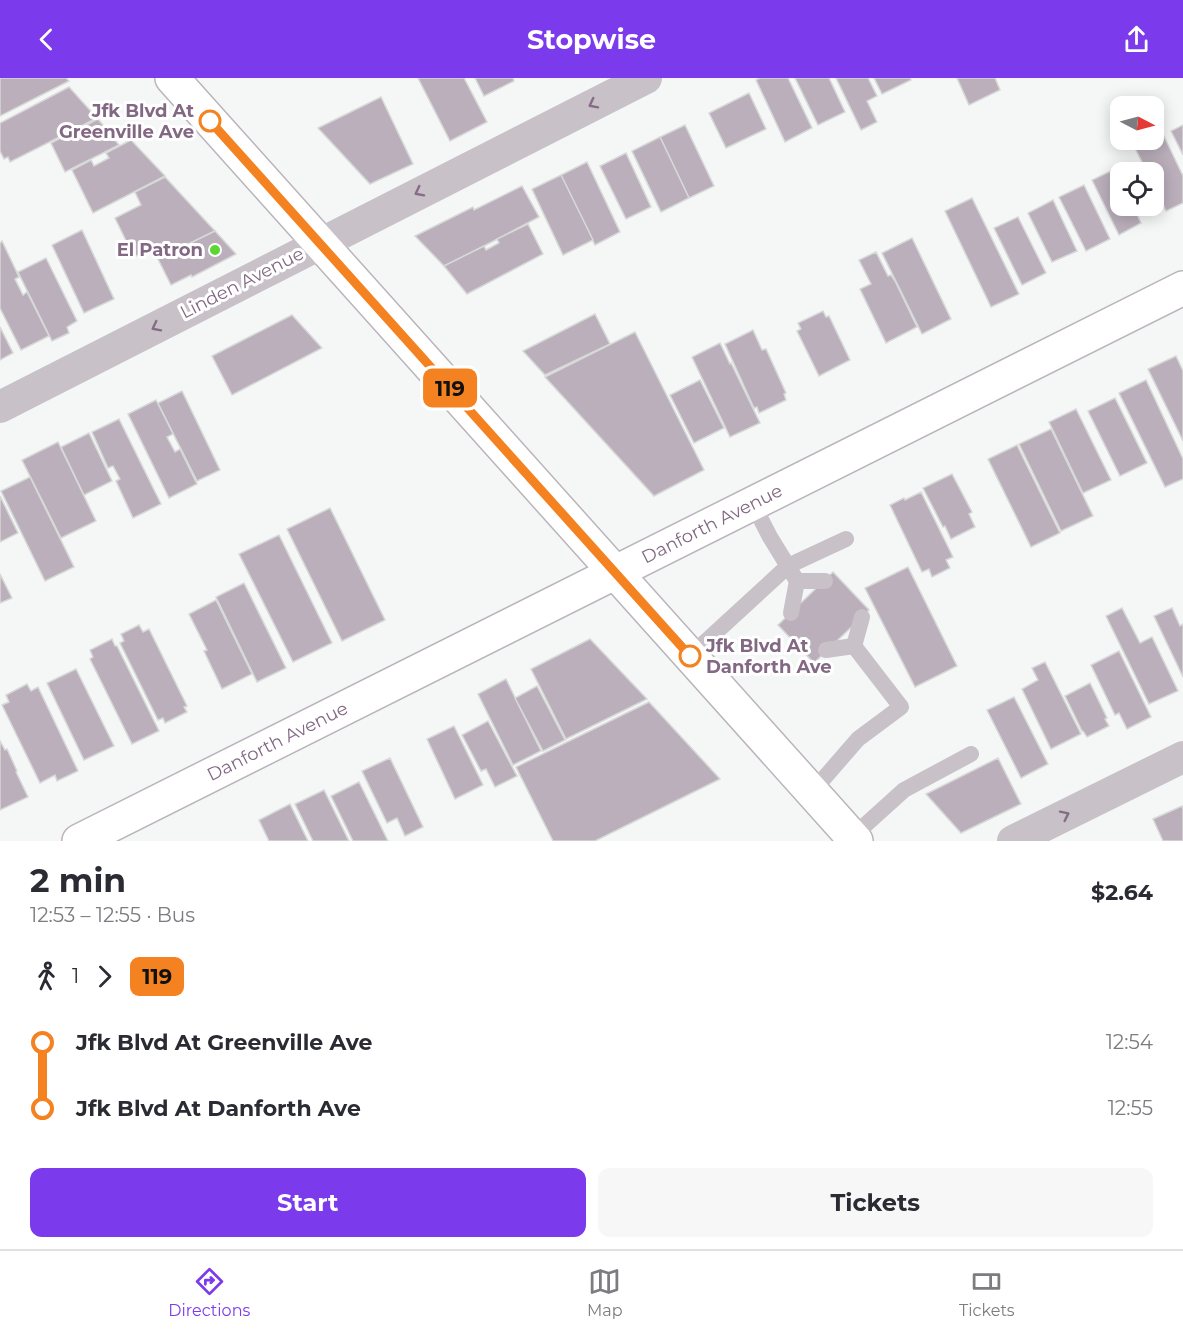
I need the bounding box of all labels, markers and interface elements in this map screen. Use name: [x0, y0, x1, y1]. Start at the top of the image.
icon: back: [30, 23, 63, 56]
text: Stopwise: [527, 23, 656, 56]
icon: share: [1120, 23, 1153, 56]
north arrow: [1110, 96, 1164, 150]
map controls: [1110, 96, 1164, 216]
one-way arrow: [589, 97, 600, 109]
place label: Jfk Blvd At Greenville Ave: [59, 100, 194, 143]
marker: Jfk Blvd At Greenville Ave: [199, 110, 221, 132]
button: locate: [1110, 162, 1164, 216]
one-way arrow: [415, 185, 426, 197]
place label: El Patron: [117, 239, 203, 261]
street label: Linden Avenue: [177, 242, 307, 324]
marker: El Patron: [208, 243, 222, 257]
one-way arrow: [151, 320, 162, 331]
line badge: 119: [416, 368, 484, 408]
text: 119: [435, 376, 465, 401]
street label: Danforth Avenue: [638, 479, 786, 568]
place label: Jfk Blvd At Danforth Ave: [705, 635, 832, 678]
marker: Jfk Blvd At Danforth Ave: [679, 645, 701, 667]
street label: Danforth Avenue: [203, 697, 352, 786]
one-way arrow: [1059, 811, 1070, 822]
text: 2 min: [30, 860, 126, 900]
text: $2.64: [1091, 879, 1153, 906]
text: 12:53 – 12:55 · Bus: [30, 903, 195, 927]
icon: walk: [30, 960, 63, 993]
icon: forward: [88, 960, 121, 993]
text: 1: [72, 964, 79, 988]
text: 119: [142, 964, 172, 989]
text: Jfk Blvd At Greenville Ave: [76, 1029, 372, 1056]
text: 12:54: [1106, 1030, 1153, 1054]
text: Jfk Blvd At Danforth Ave: [76, 1095, 361, 1122]
text: 12:55: [1108, 1096, 1153, 1120]
button: Start: [30, 1168, 586, 1237]
button: Tickets: [598, 1168, 1153, 1237]
tab: Directions: [168, 1265, 250, 1320]
tab: Map: [587, 1265, 622, 1320]
tab: Tickets: [959, 1265, 1015, 1320]

